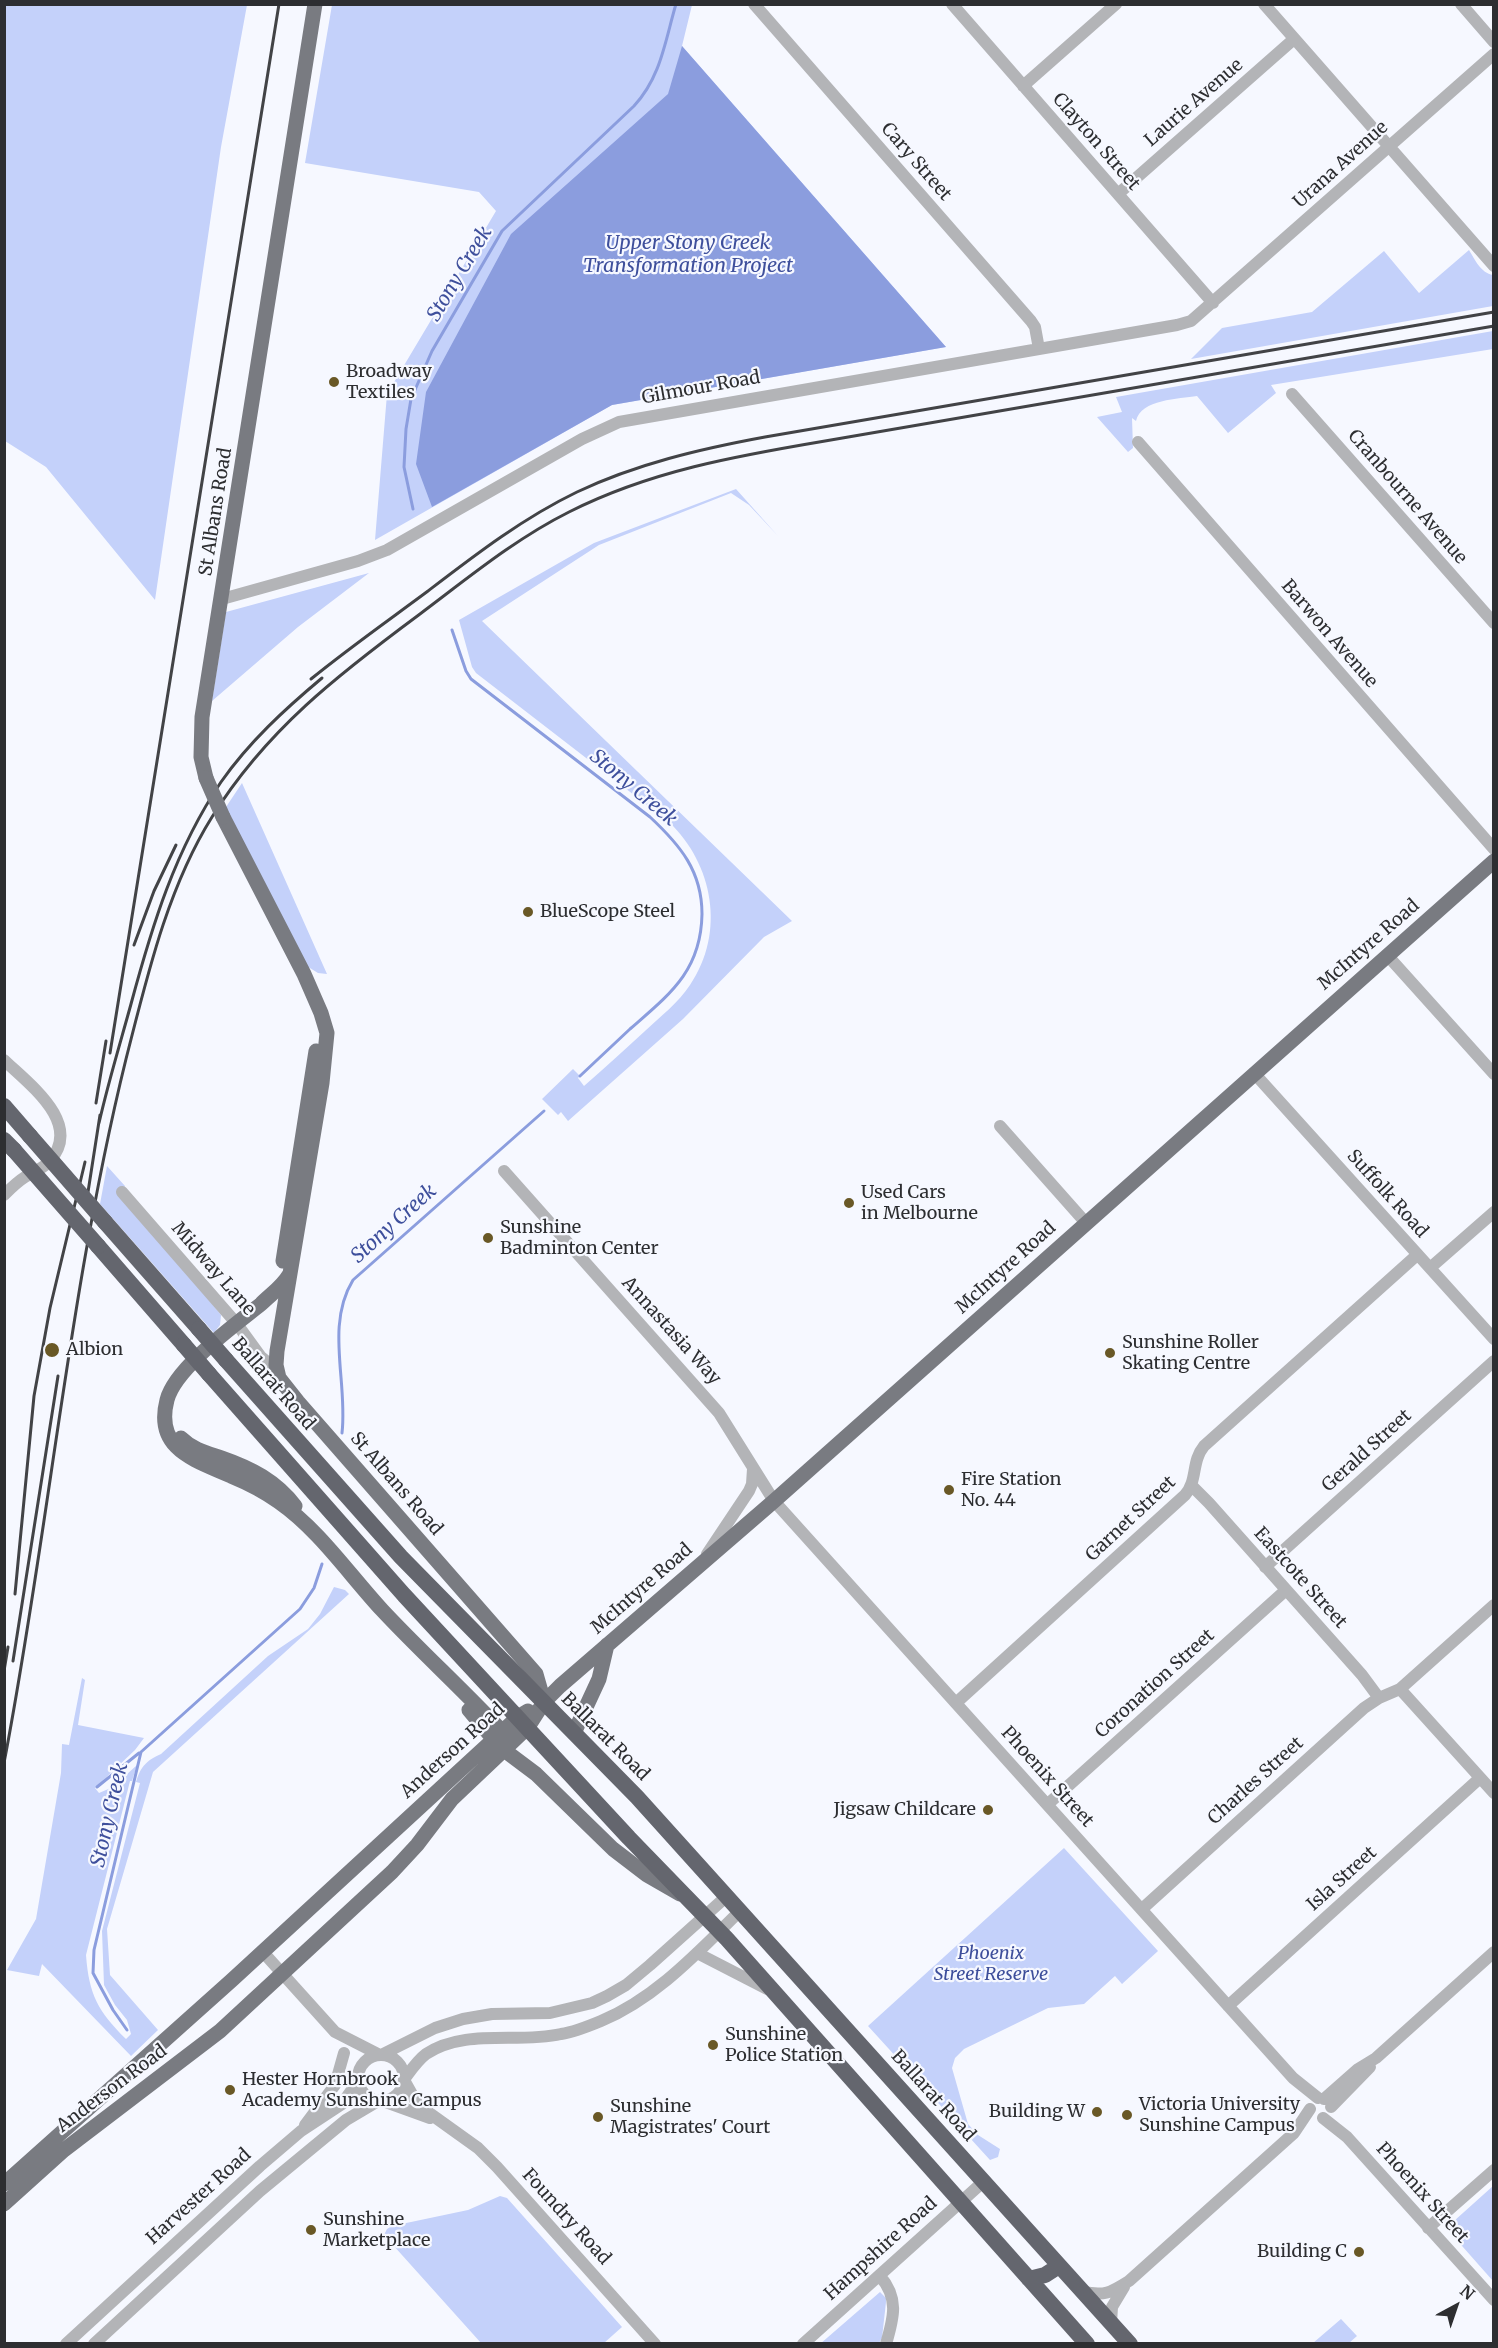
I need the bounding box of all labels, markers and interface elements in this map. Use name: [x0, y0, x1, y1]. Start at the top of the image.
street label: Laurie Avenue: [1140, 54, 1248, 152]
street label: Clayton Street: [1048, 89, 1144, 195]
street label: Urana Avenue: [1289, 117, 1393, 213]
street label: Cary Street: [876, 119, 956, 205]
water label: Stony Creek: [422, 222, 498, 326]
water label: Upper Stony Creek Transformation Project: [583, 231, 793, 278]
place label: Broadway Textiles: [346, 361, 432, 404]
street label: Gilmour Road: [640, 367, 762, 409]
marker: Broadway Textiles: [327, 375, 341, 389]
street label: Cranbourne Avenue: [1343, 426, 1471, 568]
street label: St Albans Road: [195, 446, 237, 578]
street label: Barwon Avenue: [1276, 576, 1382, 692]
water label: Stony Creek: [585, 745, 681, 831]
street label: McIntyre Road: [1314, 895, 1424, 995]
place label: BlueScope Steel: [540, 901, 675, 923]
marker: BlueScope Steel: [521, 905, 535, 919]
street label: Suffolk Road: [1342, 1146, 1432, 1242]
water label: Stony Creek: [346, 1180, 442, 1268]
place label: Used Cars in Melbourne: [861, 1182, 978, 1224]
marker: Used Cars in Melbourne: [842, 1196, 856, 1210]
place label: Sunshine Badminton Center: [500, 1217, 659, 1260]
street label: McIntyre Road: [952, 1217, 1060, 1319]
street label: Midway Lane: [167, 1218, 259, 1320]
marker: Sunshine Badminton Center: [481, 1231, 495, 1245]
street label: Annastasia Way: [617, 1273, 725, 1389]
place label: Sunshine Roller Skating Centre: [1122, 1332, 1259, 1374]
street label: Ballarat Road: [227, 1333, 319, 1435]
place label: Albion: [66, 1339, 123, 1361]
marker: Albion: [43, 1341, 61, 1359]
marker: Sunshine Roller Skating Centre: [1103, 1346, 1117, 1360]
street label: Gerald Street: [1318, 1405, 1416, 1497]
street label: St Albans Road: [345, 1428, 447, 1540]
place label: Fire Station No. 44: [961, 1469, 1061, 1512]
street label: Garnet Street: [1082, 1472, 1180, 1566]
marker: Fire Station No. 44: [942, 1483, 956, 1497]
street label: Eastcote Street: [1249, 1523, 1351, 1633]
street label: McIntyre Road: [587, 1539, 697, 1639]
street label: Coronation Street: [1091, 1625, 1219, 1743]
street label: Ballarat Road: [557, 1689, 653, 1785]
street label: Anderson Road: [397, 1699, 509, 1803]
street label: Phoenix Street: [996, 1722, 1098, 1832]
street label: Charles Street: [1204, 1733, 1308, 1829]
water label: Stony Creek: [86, 1761, 134, 1869]
place label: Jigsaw Childcare: [833, 1799, 976, 1821]
marker: Jigsaw Childcare: [981, 1803, 995, 1817]
street label: Isla Street: [1303, 1842, 1381, 1916]
park label: Phoenix Street Reserve: [934, 1943, 1048, 1986]
place label: Sunshine Police Station: [725, 2024, 843, 2066]
marker: Sunshine Police Station: [706, 2038, 720, 2052]
street label: Anderson Road: [53, 2041, 171, 2137]
street label: Ballarat Road: [886, 2046, 980, 2146]
place label: Hester Hornbrook Academy Sunshine Campus: [242, 2069, 482, 2112]
marker: Hester Hornbrook Academy Sunshine Campus: [223, 2083, 237, 2097]
place label: Victoria University Sunshine Campus: [1139, 2094, 1300, 2136]
place label: Sunshine Magistrates' Court: [610, 2096, 770, 2138]
place label: Building W: [989, 2101, 1085, 2123]
marker: Building W: [1090, 2105, 1104, 2119]
marker: Victoria University Sunshine Campus: [1120, 2108, 1134, 2122]
marker: Sunshine Magistrates' Court: [591, 2110, 605, 2124]
street label: Phoenix Street: [1371, 2138, 1473, 2248]
street label: Harvester Road: [142, 2144, 256, 2250]
street label: Foundry Road: [517, 2165, 615, 2269]
street label: Hampshire Road: [820, 2193, 942, 2305]
place label: Sunshine Marketplace: [323, 2209, 430, 2252]
marker: Sunshine Marketplace: [304, 2223, 318, 2237]
place label: Building C: [1257, 2241, 1347, 2263]
marker: Building C: [1352, 2245, 1366, 2259]
north arrow: [1426, 2276, 1486, 2336]
text: N: [1456, 2280, 1479, 2304]

